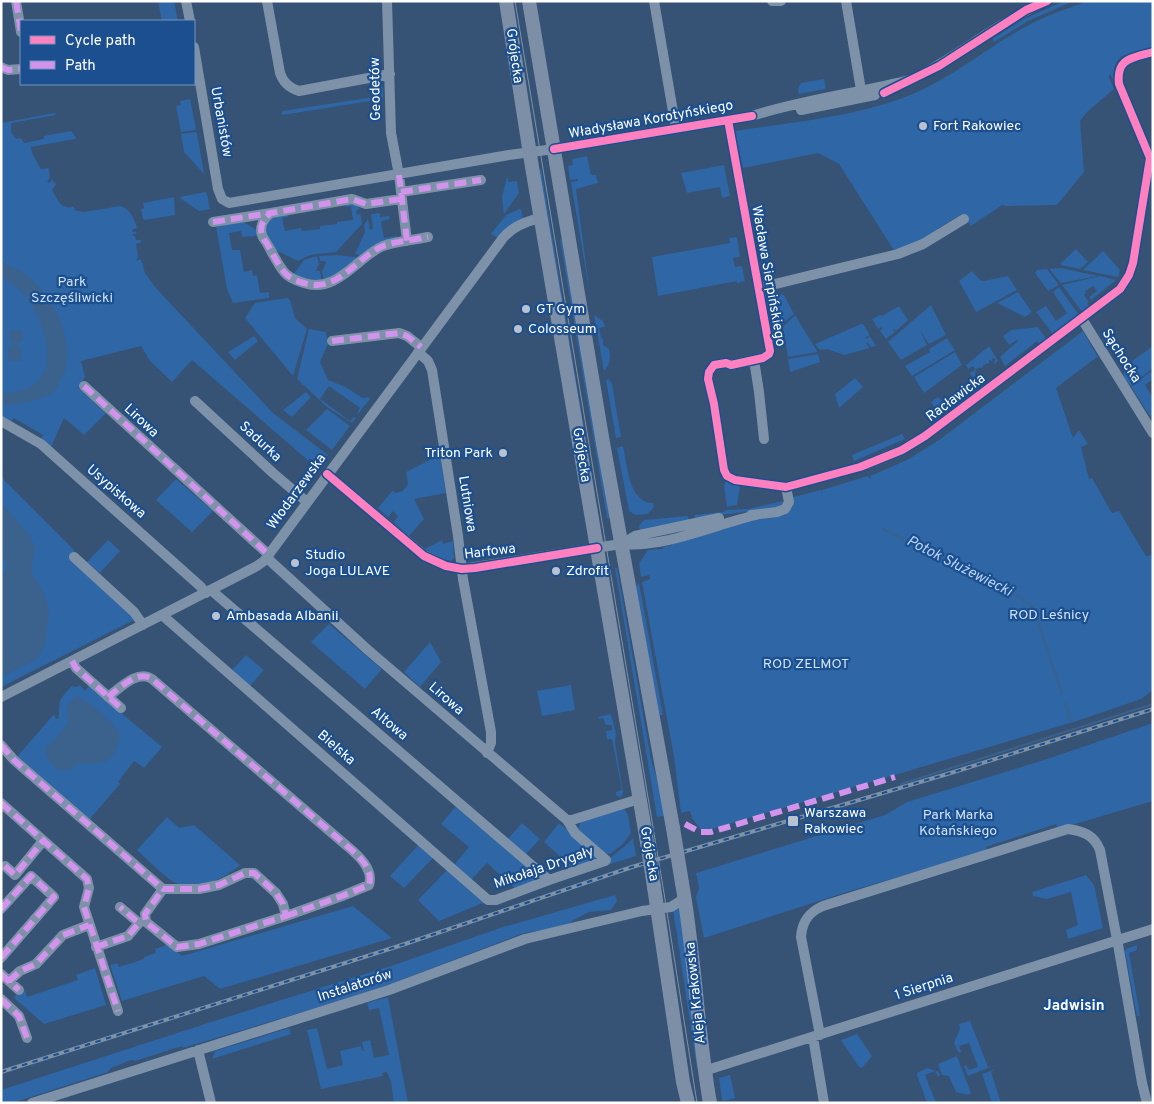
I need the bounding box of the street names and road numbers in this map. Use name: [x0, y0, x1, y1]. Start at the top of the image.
street label: Grójecka: [502, 27, 526, 85]
street label: Geodetów: [367, 57, 385, 121]
street label: Urbanistów: [206, 85, 236, 159]
street label: Władysława Korotyńskiego: [567, 97, 735, 143]
street label: Wacława Sierpińskiego: [747, 204, 789, 348]
street label: Sąchocka: [1098, 326, 1144, 386]
street label: Racławicka: [923, 370, 989, 426]
street label: Lirowa: [120, 401, 162, 441]
street label: Sadurka: [235, 418, 285, 466]
street label: Grójecka: [568, 426, 594, 484]
street label: Włodarzewska: [264, 451, 330, 533]
street label: Usypiskowa: [83, 462, 149, 522]
street label: Lutniowa: [454, 475, 480, 533]
street label: Harfowa: [463, 540, 517, 564]
street label: Lirowa: [425, 679, 467, 719]
street label: Altowa: [367, 704, 411, 744]
street label: Bielska: [313, 727, 359, 769]
street label: Grójecka: [636, 825, 662, 883]
street label: Mikołaja Drygały: [492, 843, 596, 893]
street label: Aleja Krakowska: [682, 941, 710, 1045]
street label: Instalatorów: [316, 966, 394, 1006]
street label: 1 Sierpnia: [893, 970, 955, 1004]

